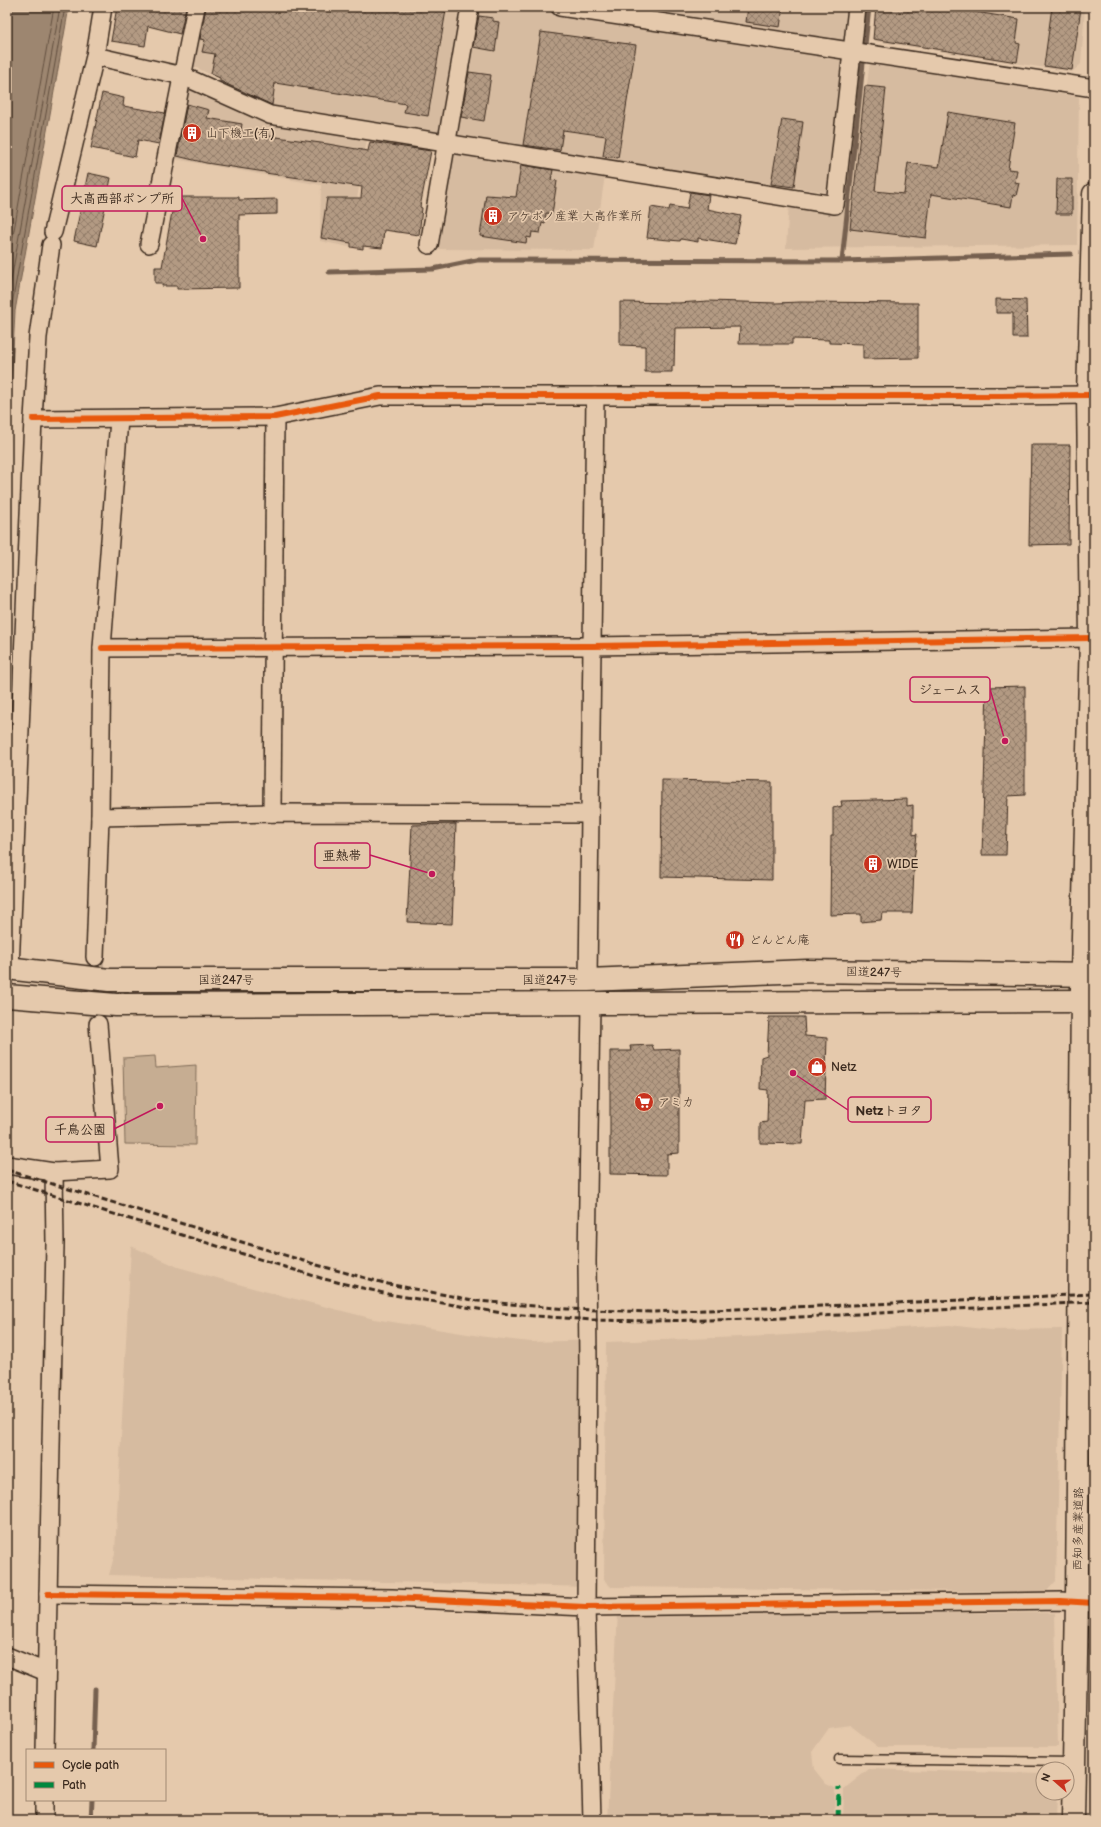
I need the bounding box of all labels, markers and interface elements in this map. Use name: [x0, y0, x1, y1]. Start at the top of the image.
building icon: 山下機工(有): [181, 122, 203, 144]
place label: 山下機工(有): [206, 126, 275, 141]
callout: 大高西部ポンプ所: [62, 186, 182, 211]
text: 大高西部ポンプ所: [70, 191, 174, 207]
building icon: アケボノ産業 大高作業所: [482, 205, 504, 227]
place label: アケボノ産業 大高作業所: [507, 209, 642, 224]
callout: ジェームス: [910, 677, 990, 702]
text: ジェームス: [919, 682, 981, 698]
callout: 亜熱帯: [315, 843, 370, 868]
text: 亜熱帯: [322, 848, 362, 864]
building icon: WIDE: [862, 853, 884, 875]
place label: WIDE: [887, 857, 918, 872]
restaurant icon: どんどん庵: [724, 929, 746, 951]
place label: どんどん庵: [749, 933, 809, 948]
street label: 国道247号: [846, 965, 902, 980]
street label: 国道247号: [198, 973, 254, 988]
street label: 国道247号: [522, 973, 578, 988]
shop icon: Netz: [806, 1056, 828, 1078]
place label: Netz: [831, 1060, 857, 1075]
supermarket icon: アミカ: [633, 1091, 655, 1113]
place label: アミカ: [658, 1095, 694, 1110]
callout: Netzトヨタ: [848, 1097, 931, 1122]
text: Netzトヨタ: [856, 1103, 922, 1119]
callout: 千鳥公園: [46, 1117, 114, 1142]
text: 千鳥公園: [54, 1122, 106, 1138]
street label: 西知多産業道路: [1070, 1487, 1087, 1571]
legend: [26, 1749, 166, 1801]
text: Cycle path: [62, 1758, 119, 1773]
north arrow: [1035, 1761, 1075, 1801]
text: N: [1039, 1772, 1054, 1784]
text: Path: [62, 1778, 87, 1793]

